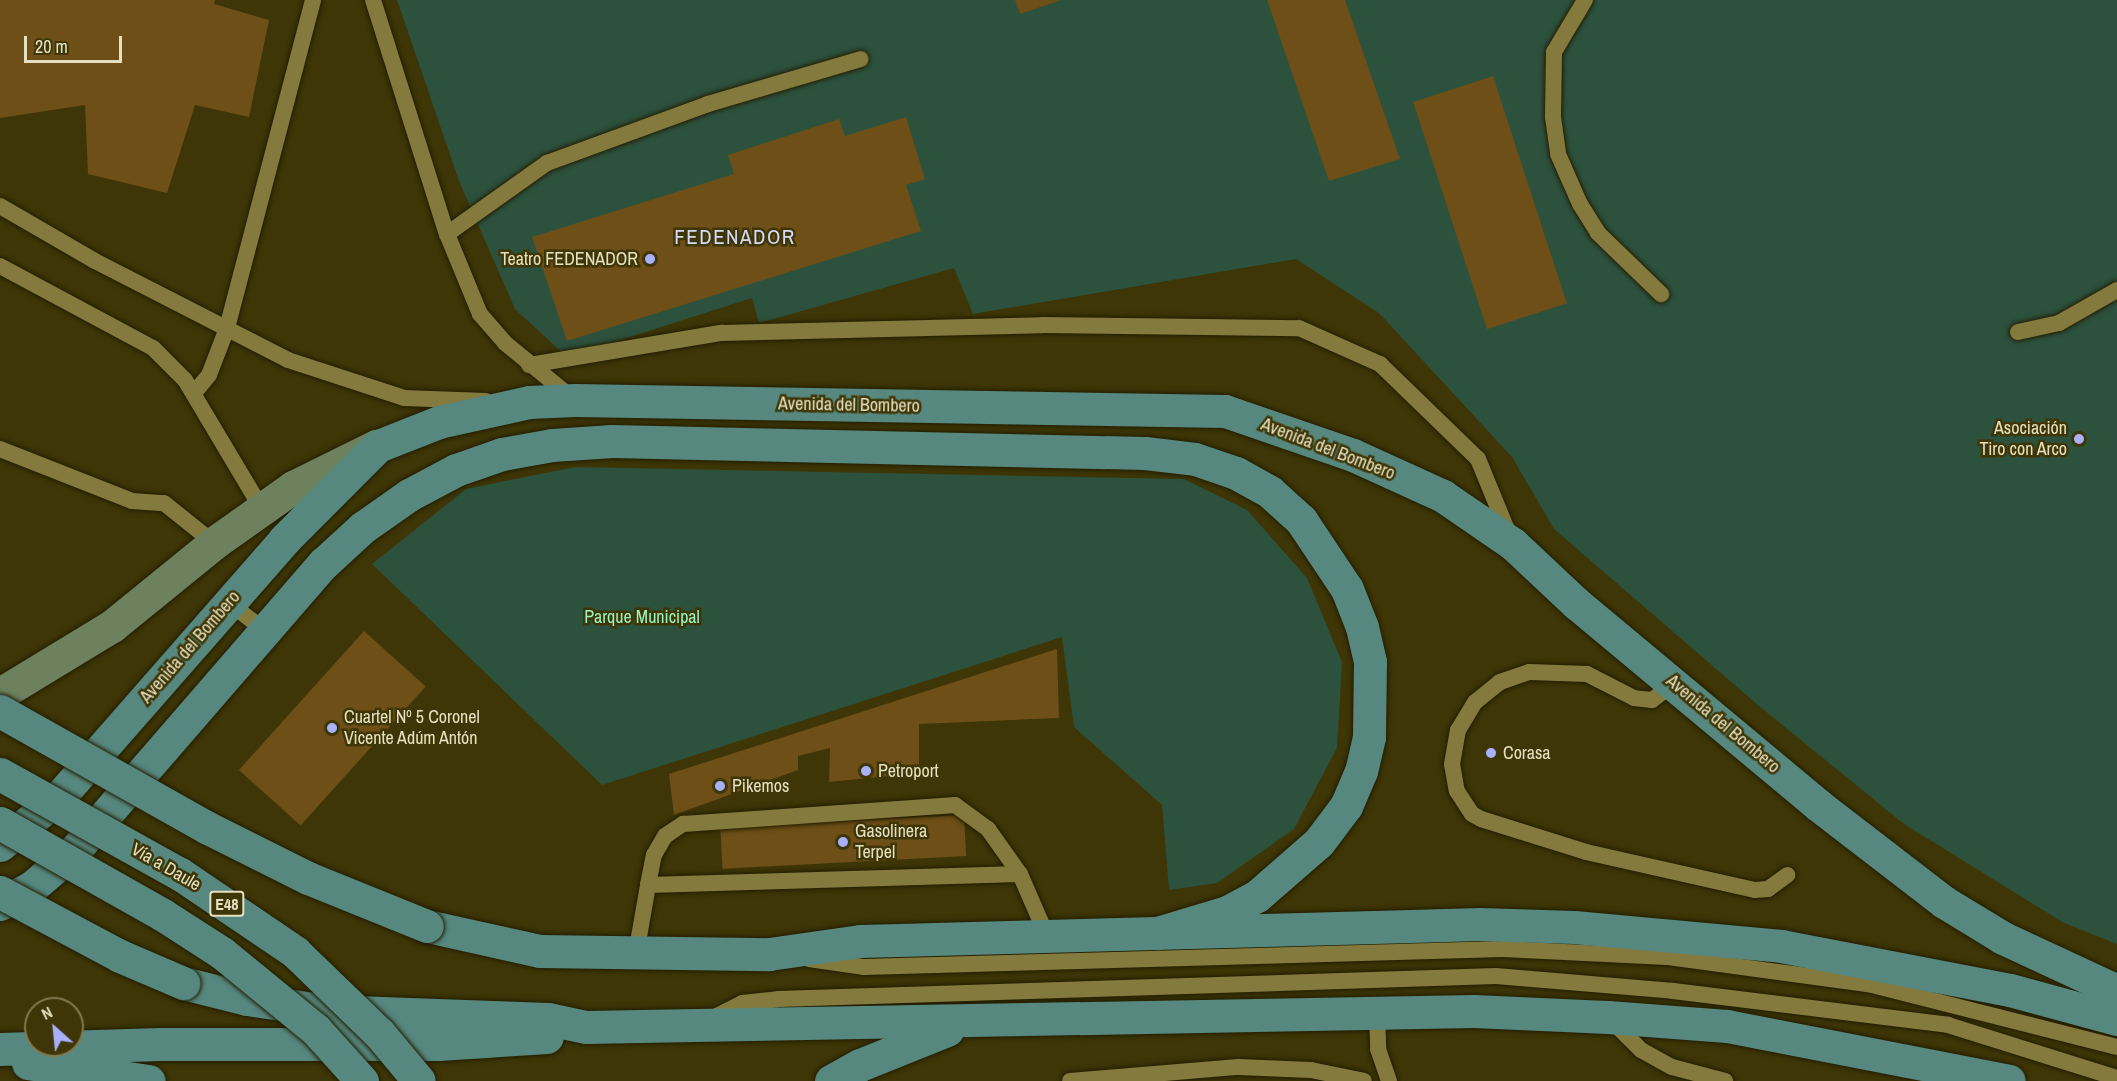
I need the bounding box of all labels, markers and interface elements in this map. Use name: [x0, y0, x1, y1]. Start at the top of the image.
scale bar: [27, 24, 124, 62]
text: 20 m: [35, 34, 68, 59]
district label: FEDENADOR: [674, 224, 796, 250]
place label: Teatro FEDENADOR: [500, 248, 638, 270]
marker: Teatro FEDENADOR: [643, 252, 657, 266]
street label: Avenida del Bombero: [778, 393, 920, 417]
street label: Avenida del Bombero: [1258, 414, 1398, 484]
place label: Asociación Tiro con Arco: [1979, 418, 2067, 460]
marker: Asociación Tiro con Arco: [2072, 432, 2086, 446]
street label: Avenida del Bombero: [135, 586, 245, 708]
park label: Parque Municipal: [584, 606, 700, 628]
street label: Avenida del Bombero: [1662, 670, 1784, 778]
place label: Cuartel Nº 5 Coronel Vicente Adúm Antón: [344, 707, 480, 750]
marker: Cuartel Nº 5 Coronel Vicente Adúm Antón: [325, 721, 339, 735]
place label: Corasa: [1503, 742, 1551, 764]
marker: Corasa: [1484, 746, 1498, 760]
place label: Petroport: [878, 760, 939, 782]
marker: Petroport: [859, 764, 873, 778]
place label: Pikemos: [732, 775, 789, 797]
marker: Pikemos: [713, 779, 727, 793]
place label: Gasolinera Terpel: [855, 821, 927, 864]
marker: Gasolinera Terpel: [836, 835, 850, 849]
street label: Vía a Daule: [127, 838, 205, 896]
road number: E48: [209, 891, 245, 917]
north arrow: [24, 997, 84, 1057]
text: N: [38, 1001, 56, 1025]

